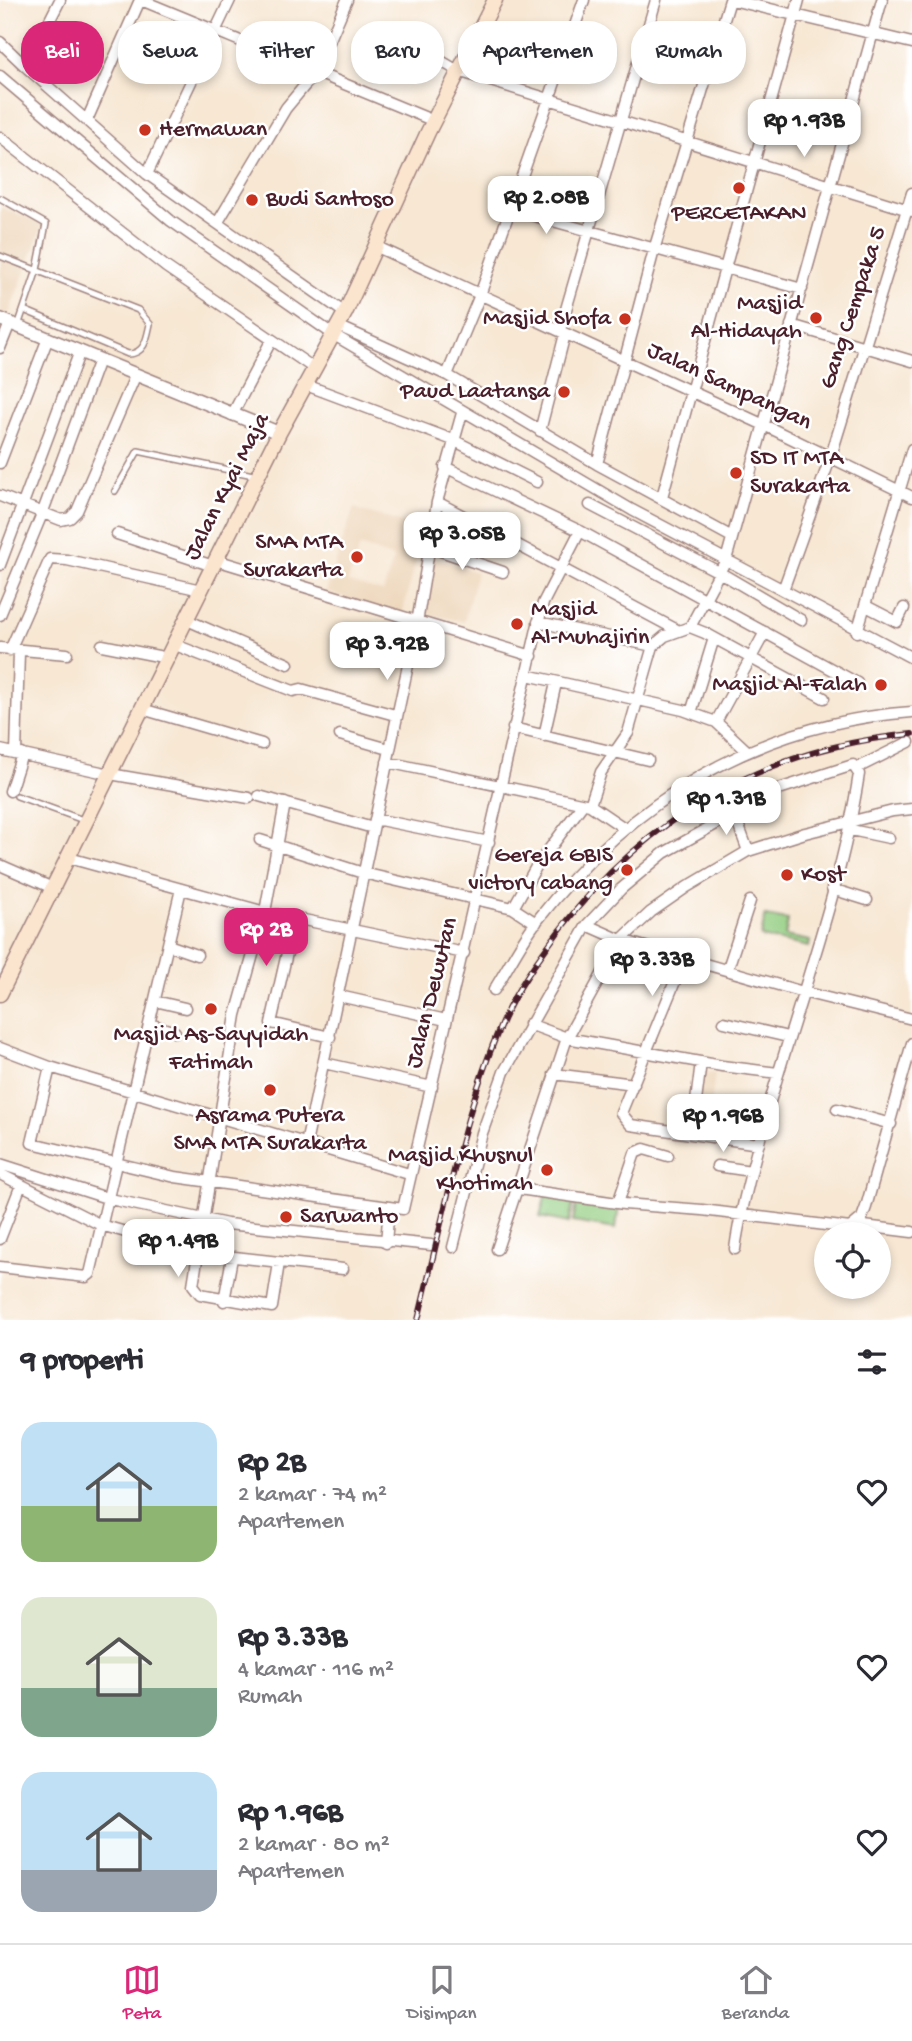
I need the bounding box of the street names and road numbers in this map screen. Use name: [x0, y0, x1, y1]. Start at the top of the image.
street label: Gang Cempaka 5: [814, 223, 894, 393]
street label: Jalan Sampangan: [642, 336, 816, 438]
street label: Jalan Kyai Maja: [178, 408, 278, 565]
street label: Jalan Dewutan: [400, 914, 466, 1071]

